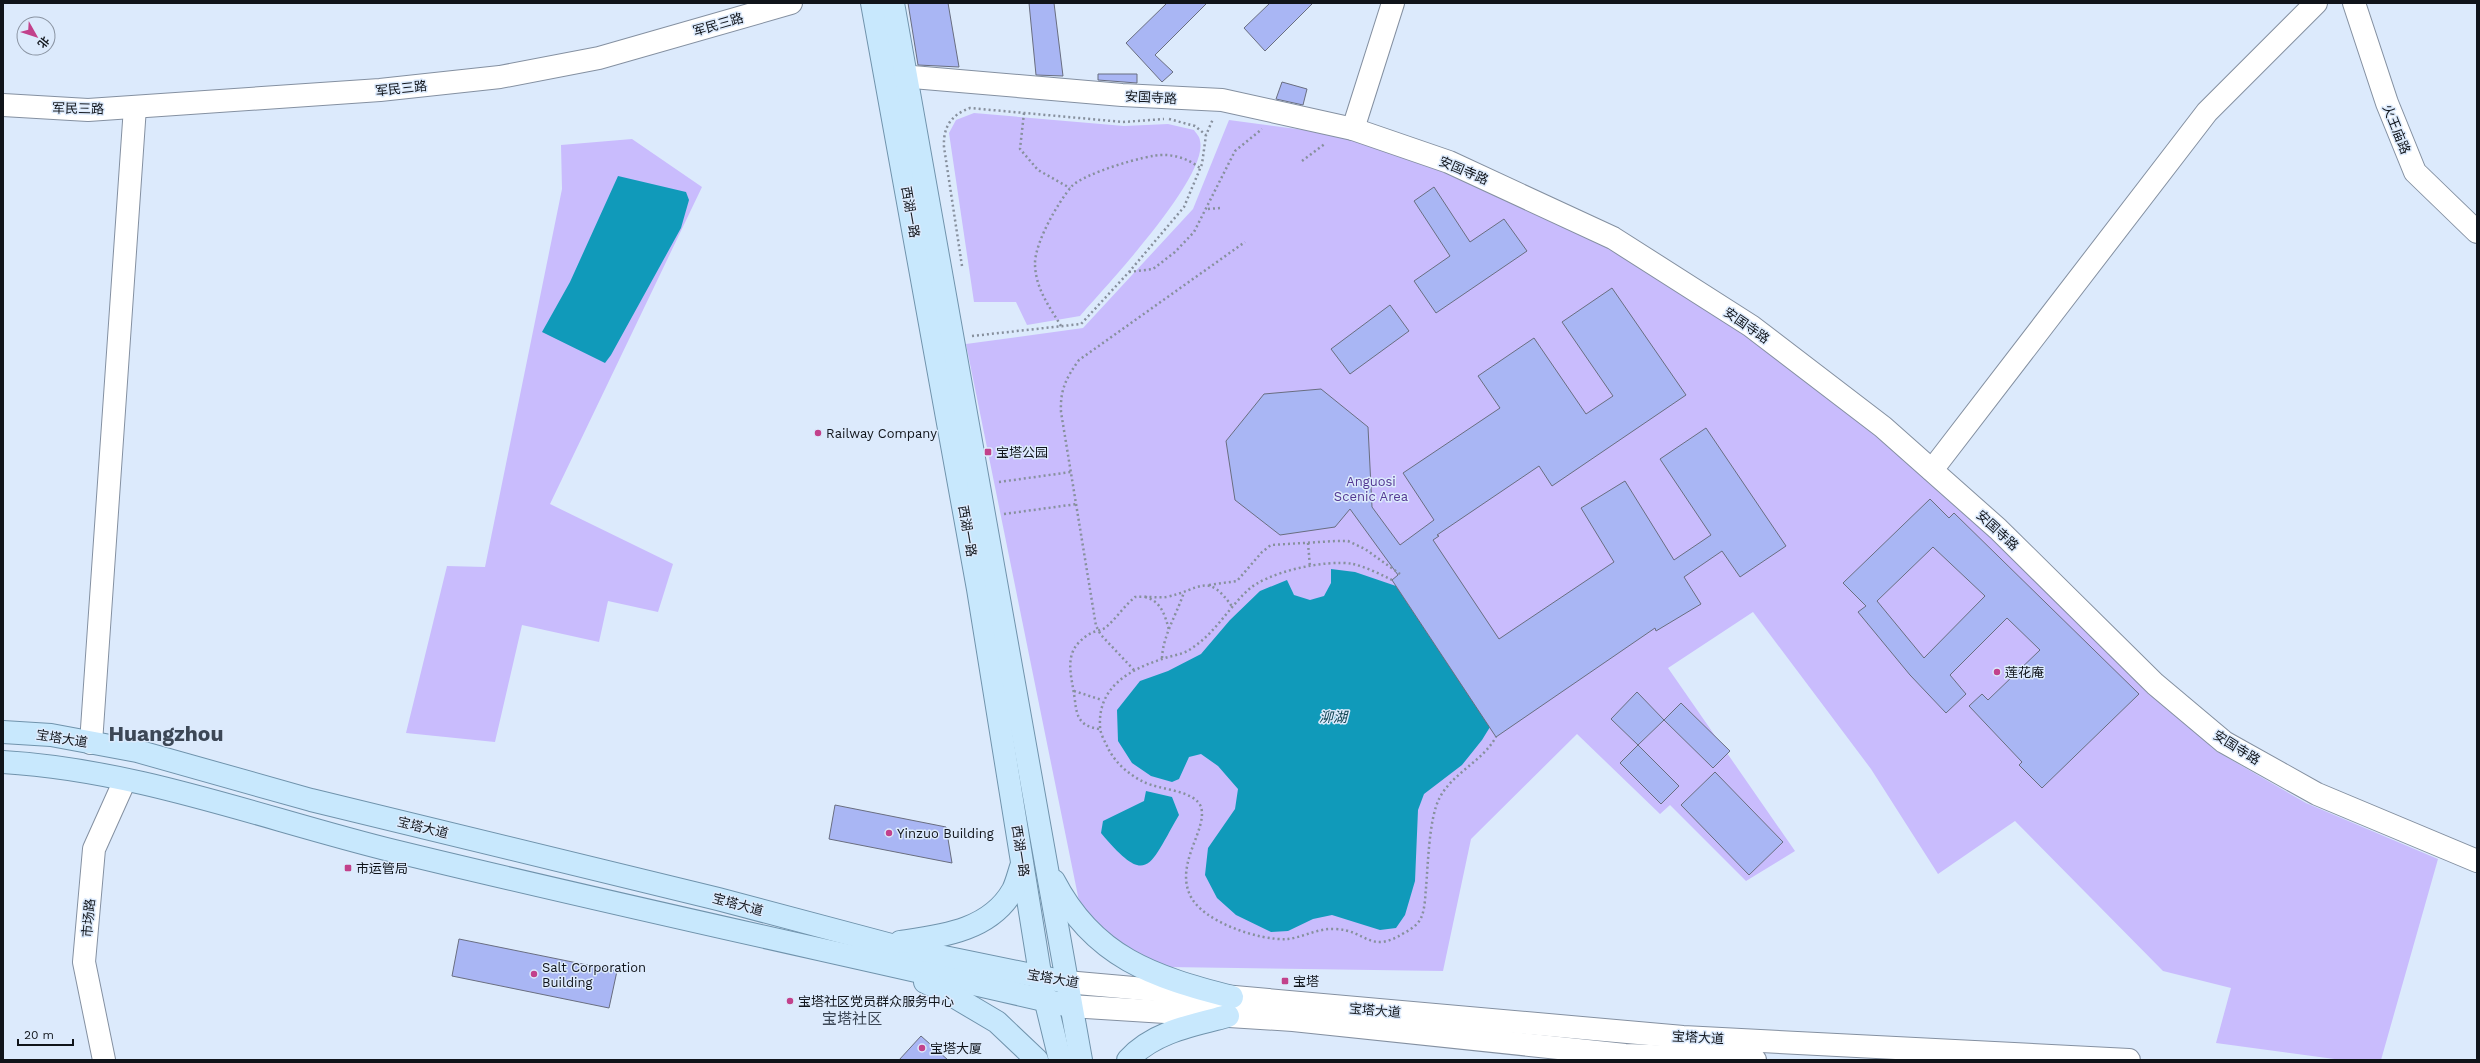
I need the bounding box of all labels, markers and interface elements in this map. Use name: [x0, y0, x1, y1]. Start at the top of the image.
street label: 军民三路: [691, 10, 745, 39]
north arrow: [16, 16, 56, 56]
text: 北: [35, 34, 52, 50]
street label: 军民三路: [374, 78, 428, 99]
street label: 安国寺路: [1125, 89, 1177, 106]
street label: 军民三路: [52, 101, 104, 116]
street label: 火王庙路: [2380, 102, 2413, 156]
street label: 安国寺路: [1437, 153, 1491, 188]
street label: 西湖一路: [899, 185, 922, 239]
street label: 安国寺路: [1721, 304, 1772, 346]
place label: Railway Company: [826, 426, 937, 441]
marker: Railway Company: [813, 428, 823, 438]
place label: 宝塔公园: [996, 445, 1048, 460]
marker: 宝塔公园: [983, 447, 993, 457]
park label: Anguosi Scenic Area: [1334, 474, 1409, 504]
street label: 西湖一路: [956, 504, 979, 558]
street label: 安国寺路: [1974, 507, 2022, 554]
place label: 莲花庵: [2005, 665, 2044, 680]
marker: 莲花庵: [1992, 667, 2002, 677]
water label: 泖湖: [1319, 709, 1349, 725]
district label: Huangzhou: [109, 721, 223, 746]
street label: 宝塔大道: [35, 727, 89, 750]
street label: 安国寺路: [2211, 727, 2263, 768]
street label: 宝塔大道: [396, 814, 450, 841]
street label: 西湖一路: [1009, 824, 1032, 878]
place label: Yinzuo Building: [897, 826, 994, 841]
marker: Yinzuo Building: [884, 828, 894, 838]
place label: 市运管局: [356, 861, 408, 876]
marker: 市运管局: [343, 863, 353, 873]
street label: 宝塔大道: [711, 891, 765, 918]
street label: 市场路: [79, 898, 98, 938]
place label: Salt Corporation Building: [542, 960, 646, 990]
street label: 宝塔大道: [1026, 967, 1080, 990]
marker: Salt Corporation Building: [529, 969, 539, 979]
place label: 宝塔: [1293, 974, 1319, 989]
marker: 宝塔: [1280, 976, 1290, 986]
place label: 宝塔社区党员群众服务中心: [798, 994, 954, 1009]
marker: 宝塔社区党员群众服务中心: [785, 996, 795, 1006]
street label: 宝塔大道: [1348, 1001, 1402, 1020]
district label: 宝塔社区: [822, 1010, 882, 1028]
scale bar: [18, 1021, 73, 1047]
text: 20 m: [24, 1028, 54, 1042]
street label: 宝塔大道: [1672, 1029, 1724, 1046]
place label: 宝塔大厦: [930, 1041, 982, 1056]
marker: 宝塔大厦: [917, 1043, 927, 1053]

